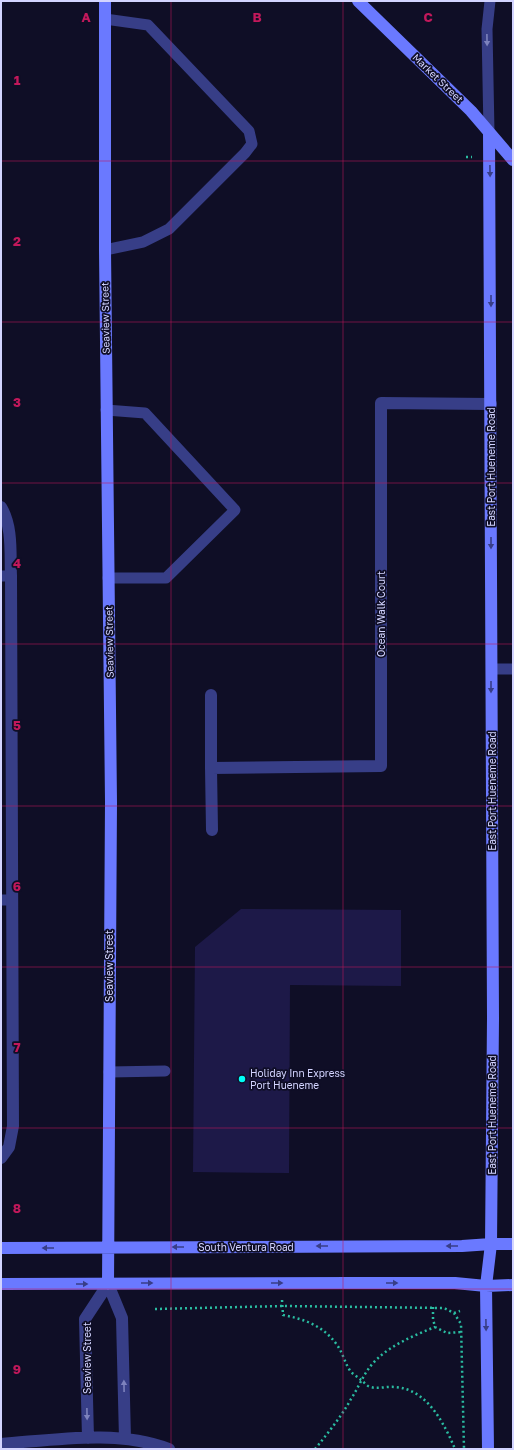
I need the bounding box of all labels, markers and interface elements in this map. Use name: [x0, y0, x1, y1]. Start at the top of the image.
text: A: [81, 9, 91, 25]
text: B: [252, 9, 262, 25]
text: C: [423, 9, 433, 25]
one-way arrow: [484, 34, 490, 47]
street label: Market Street: [410, 51, 466, 105]
text: 1: [14, 72, 21, 88]
one-way arrow: [487, 165, 493, 178]
text: 2: [13, 233, 21, 249]
street label: Seaview Street: [98, 282, 112, 354]
one-way arrow: [488, 295, 494, 308]
text: 3: [13, 394, 21, 410]
street label: East Port Hueneme Road: [485, 407, 497, 527]
one-way arrow: [488, 537, 494, 550]
text: 4: [13, 555, 21, 571]
street label: Ocean Walk Court: [375, 571, 387, 657]
street label: Seaview Street: [102, 606, 116, 678]
one-way arrow: [488, 681, 495, 693]
text: 5: [13, 717, 21, 733]
street label: East Port Hueneme Road: [486, 731, 498, 851]
text: 6: [13, 878, 21, 894]
street label: Seaview Street: [103, 930, 115, 1002]
text: 7: [13, 1039, 21, 1055]
street label: East Port Hueneme Road: [486, 1055, 498, 1175]
place label: Holiday Inn Express Port Hueneme: [250, 1067, 345, 1091]
marker: Holiday Inn Express Port Hueneme: [237, 1074, 247, 1084]
text: 8: [13, 1200, 21, 1216]
street label: South Ventura Road: [198, 1241, 294, 1253]
one-way arrow: [315, 1243, 328, 1249]
one-way arrow: [445, 1243, 458, 1249]
one-way arrow: [171, 1244, 184, 1250]
one-way arrow: [41, 1245, 54, 1251]
one-way arrow: [141, 1280, 154, 1286]
one-way arrow: [271, 1280, 284, 1286]
one-way arrow: [386, 1280, 399, 1286]
one-way arrow: [76, 1281, 89, 1287]
one-way arrow: [483, 1319, 489, 1332]
street label: Seaview Street: [81, 1322, 93, 1394]
text: 9: [13, 1361, 21, 1377]
one-way arrow: [121, 1379, 127, 1392]
one-way arrow: [84, 1408, 91, 1420]

